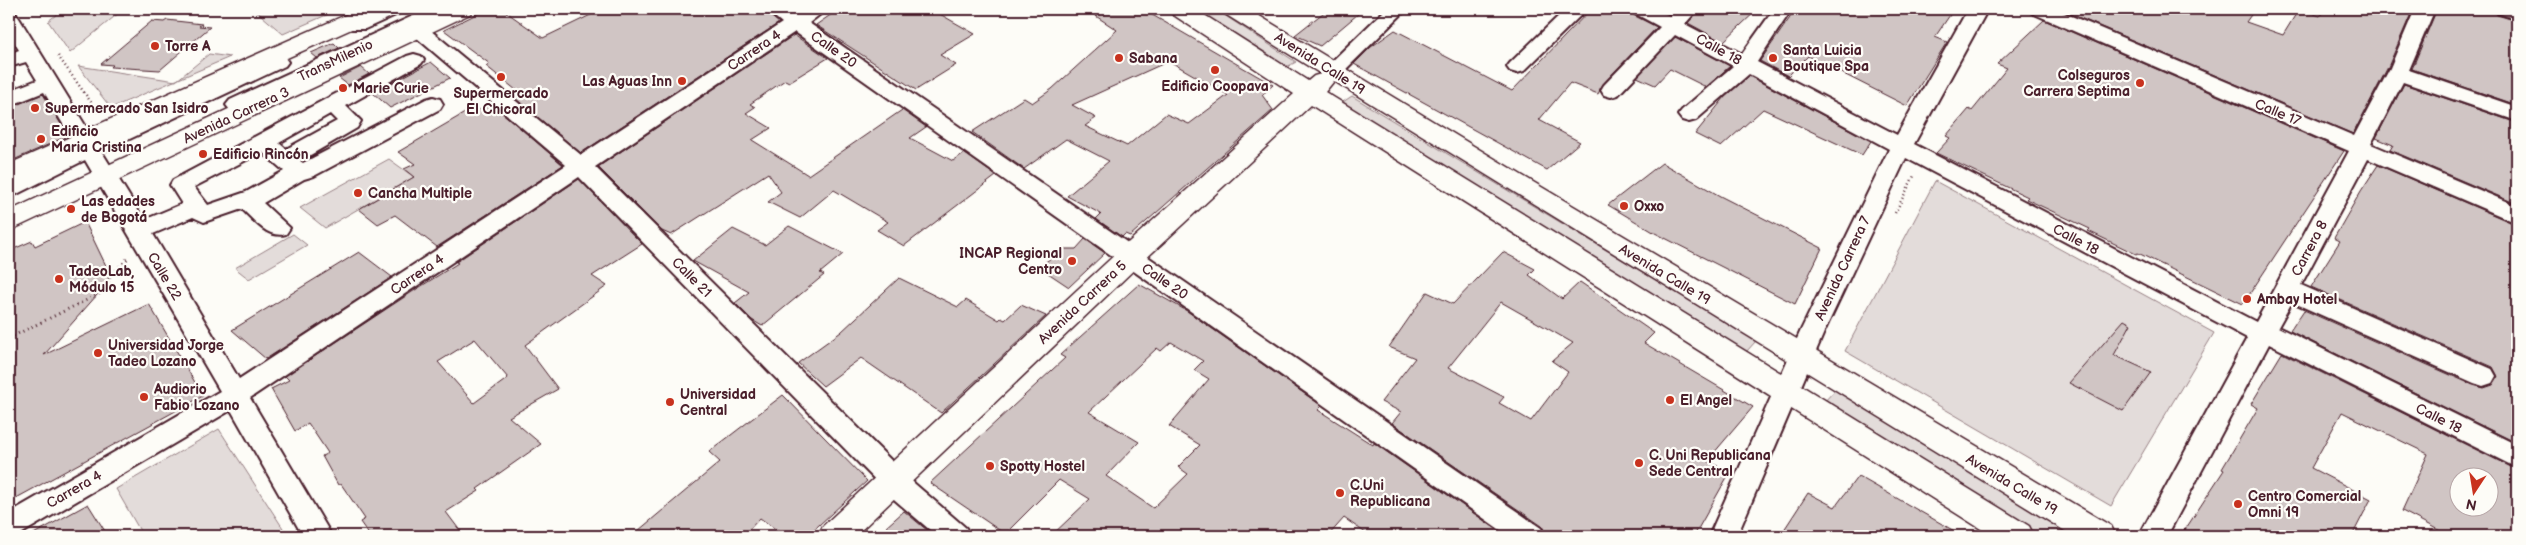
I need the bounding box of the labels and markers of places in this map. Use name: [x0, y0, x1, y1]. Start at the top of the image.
place label: Torre A: [165, 38, 211, 55]
marker: Torre A: [149, 40, 161, 52]
place label: Santa Luicia Boutique Spa: [1783, 42, 1869, 75]
place label: Sabana: [1129, 50, 1178, 67]
marker: Sabana: [1113, 52, 1125, 64]
marker: Santa Luicia Boutique Spa: [1767, 52, 1779, 64]
marker: Edificio Coopava: [1209, 64, 1221, 76]
place label: Colseguros Carrera Septima: [2023, 67, 2130, 100]
marker: Supermercado El Chicoral: [495, 71, 507, 83]
place label: Las Aguas Inn: [582, 73, 672, 90]
marker: Las Aguas Inn: [676, 75, 688, 87]
marker: Colseguros Carrera Septima: [2134, 77, 2146, 89]
place label: Edificio Coopava: [1161, 78, 1269, 95]
place label: Marie Curie: [353, 80, 429, 97]
marker: Marie Curie: [337, 82, 349, 94]
place label: Supermercado El Chicoral: [453, 85, 549, 118]
place label: Supermercado San Isidro: [45, 100, 209, 117]
marker: Supermercado San Isidro: [29, 102, 41, 114]
place label: Edificio Maria Cristina: [51, 123, 142, 156]
marker: Edificio Maria Cristina: [35, 133, 47, 145]
place label: Edificio Rincón: [213, 146, 309, 163]
marker: Edificio Rincón: [197, 148, 209, 160]
place label: Cancha Multiple: [368, 185, 472, 202]
marker: Cancha Multiple: [352, 187, 364, 199]
place label: Las edades de Bogotá: [81, 193, 155, 226]
place label: Oxxo: [1634, 198, 1664, 215]
marker: Oxxo: [1618, 200, 1630, 212]
marker: Las edades de Bogotá: [65, 203, 77, 215]
place label: INCAP Regional Centro: [959, 245, 1062, 278]
marker: INCAP Regional Centro: [1066, 255, 1078, 267]
place label: TadeoLab, Módulo 15: [69, 263, 134, 296]
marker: TadeoLab, Módulo 15: [53, 273, 65, 285]
place label: Ambay Hotel: [2256, 291, 2337, 308]
marker: Ambay Hotel: [2241, 293, 2253, 305]
place label: Universidad Jorge Tadeo Lozano: [108, 337, 224, 370]
marker: Universidad Jorge Tadeo Lozano: [92, 347, 104, 359]
place label: Audiorio Fabio Lozano: [153, 381, 240, 414]
place label: Universidad Central: [680, 386, 756, 419]
marker: Audiorio Fabio Lozano: [138, 391, 150, 403]
place label: El Angel: [1680, 392, 1732, 409]
marker: El Angel: [1664, 394, 1676, 406]
marker: Universidad Central: [664, 396, 676, 408]
place label: C. Uni Republicana Sede Central: [1649, 447, 1771, 480]
marker: C. Uni Republicana Sede Central: [1633, 457, 1645, 469]
place label: Spotty Hostel: [1000, 458, 1085, 475]
marker: Spotty Hostel: [984, 460, 996, 472]
place label: C.Uni Republicana: [1350, 477, 1430, 510]
marker: C.Uni Republicana: [1334, 487, 1346, 499]
place label: Centro Comercial Omni 19: [2248, 488, 2361, 521]
marker: Centro Comercial Omni 19: [2232, 498, 2244, 510]

